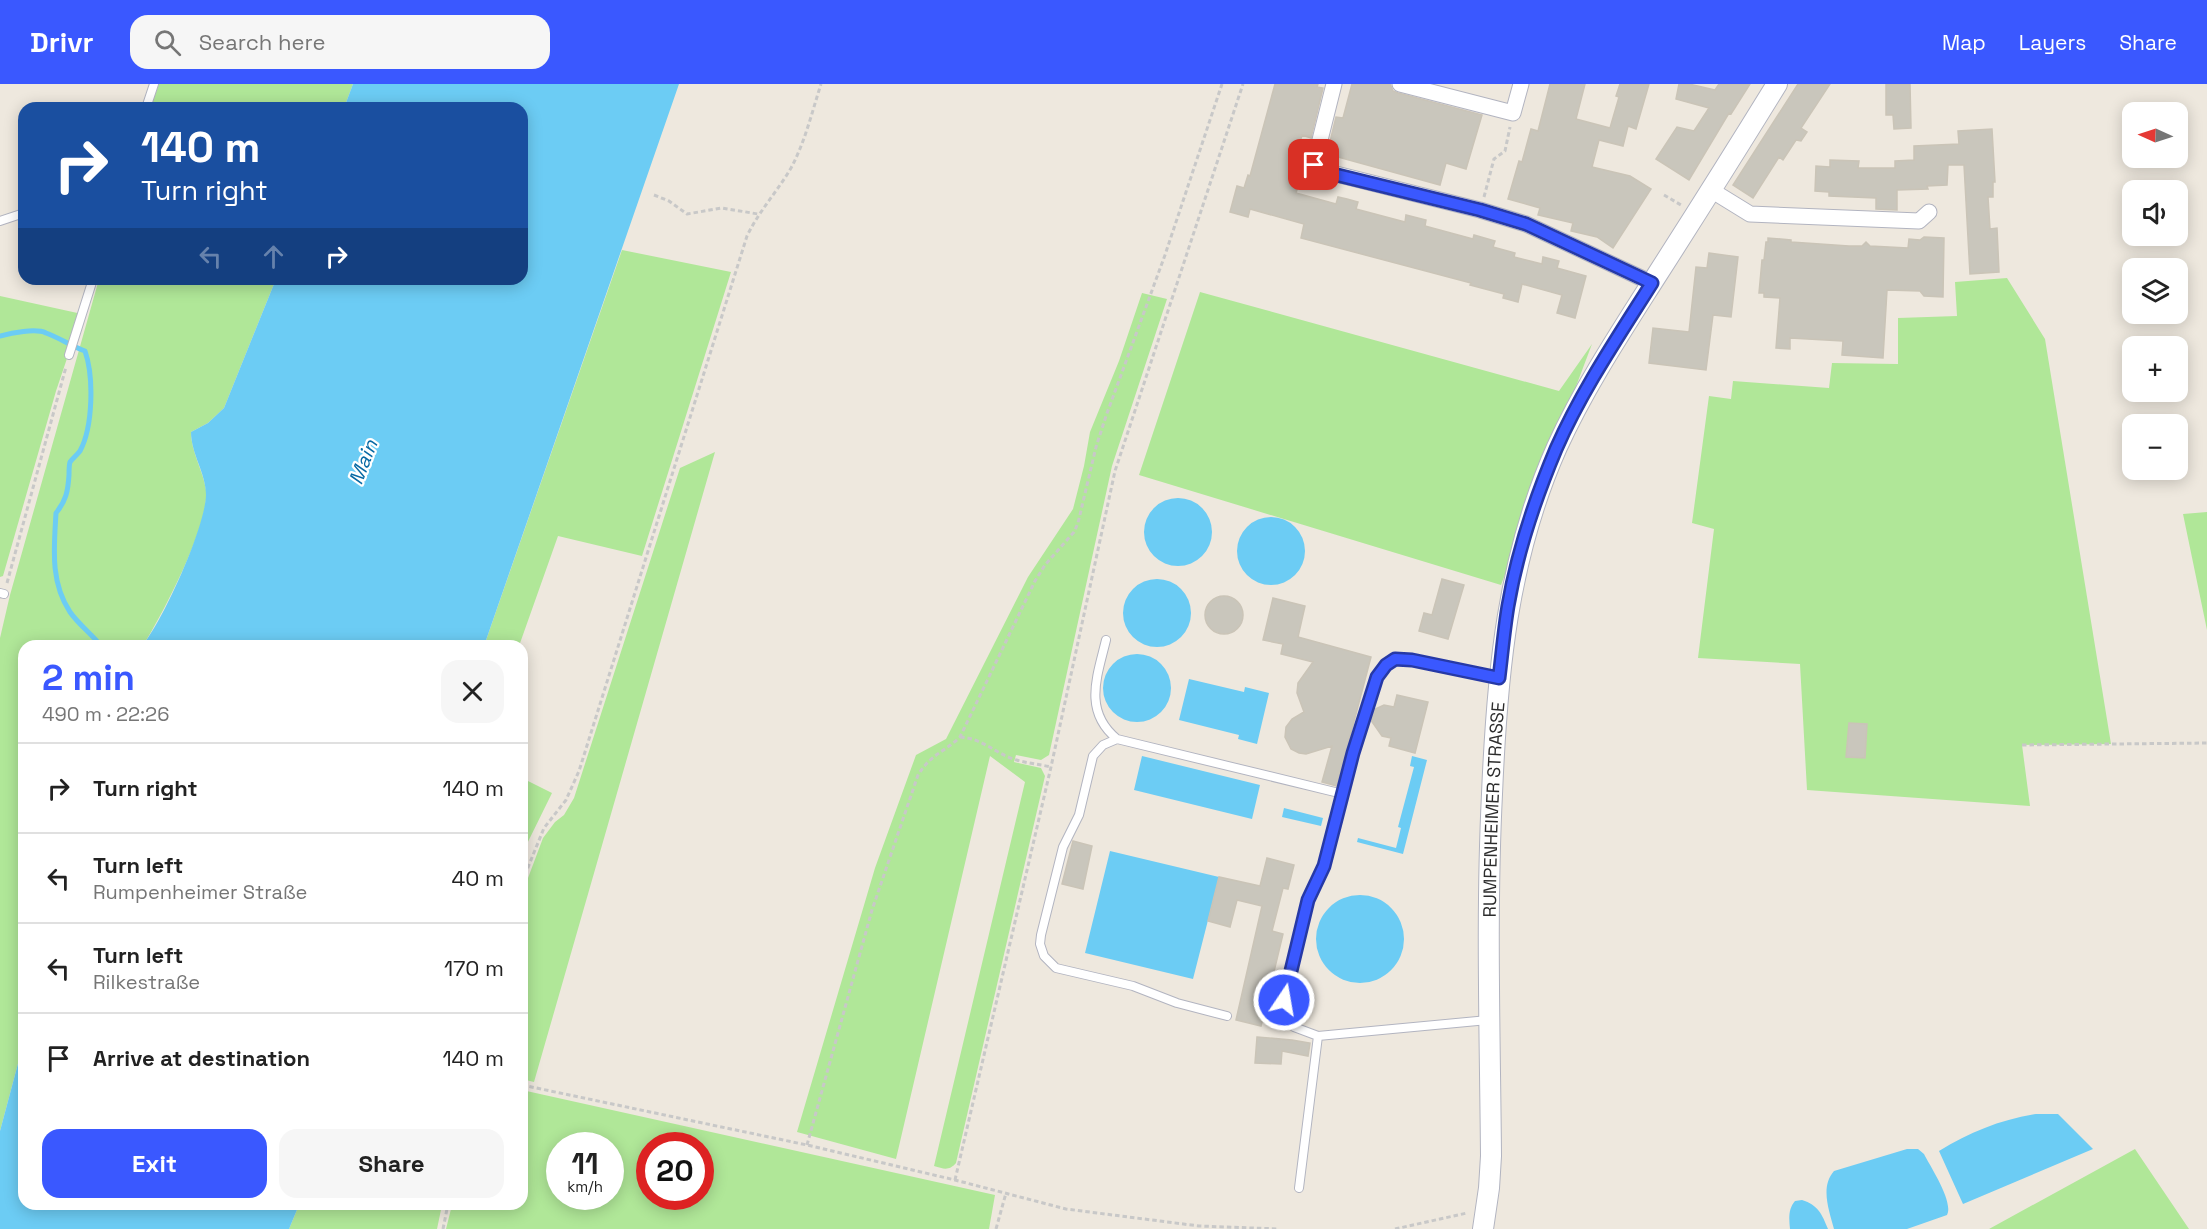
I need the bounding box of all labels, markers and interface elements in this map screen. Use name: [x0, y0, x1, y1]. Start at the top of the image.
search box: [130, 15, 550, 69]
text: Drivr: [30, 24, 94, 60]
icon: search: [151, 26, 184, 59]
text: Search here: [199, 28, 325, 56]
text: Map: [1942, 29, 1986, 56]
text: Layers: [2019, 29, 2086, 56]
text: Share: [2119, 29, 2177, 56]
north arrow: [2122, 102, 2188, 168]
map controls: [2122, 102, 2188, 480]
text: 140 m: [141, 121, 260, 174]
icon: right: [42, 126, 120, 204]
pin: [1288, 139, 1339, 190]
icon: arrive: [1297, 148, 1330, 181]
text: Turn right: [141, 173, 268, 208]
button: sound: [2122, 180, 2188, 246]
icon: left: [194, 240, 227, 273]
icon: ahead: [257, 240, 290, 273]
icon: right: [320, 240, 353, 273]
button: layers: [2122, 258, 2188, 324]
button: +: [2122, 336, 2188, 402]
button: −: [2122, 414, 2188, 480]
water label: Main: [343, 435, 384, 488]
text: 2 min: [42, 655, 135, 701]
button: close: [441, 660, 504, 723]
text: 490 m · 22:26: [42, 701, 169, 727]
street label: RUMPENHEIMER STRASSE: [1477, 701, 1509, 918]
icon: right: [42, 772, 75, 805]
text: Turn right: [93, 774, 198, 802]
text: 140 m: [442, 774, 504, 802]
text: Turn left: [93, 851, 183, 879]
icon: left: [42, 862, 75, 895]
text: 40 m: [452, 864, 504, 892]
text: Rumpenheimer Straße: [93, 879, 307, 905]
text: Turn left: [93, 941, 183, 969]
icon: left: [42, 952, 75, 985]
text: 170 m: [444, 954, 504, 982]
position arrow: [1252, 968, 1316, 1032]
text: Rilkestraße: [93, 969, 200, 995]
icon: arrive: [42, 1042, 75, 1075]
text: Arrive at destination: [93, 1044, 310, 1072]
text: 140 m: [442, 1044, 504, 1072]
button: Exit: [42, 1129, 267, 1198]
button: Share: [279, 1129, 504, 1198]
speed limit sign: 20: [636, 1132, 714, 1210]
text: 11: [571, 1144, 599, 1183]
text: km/h: [567, 1177, 603, 1196]

